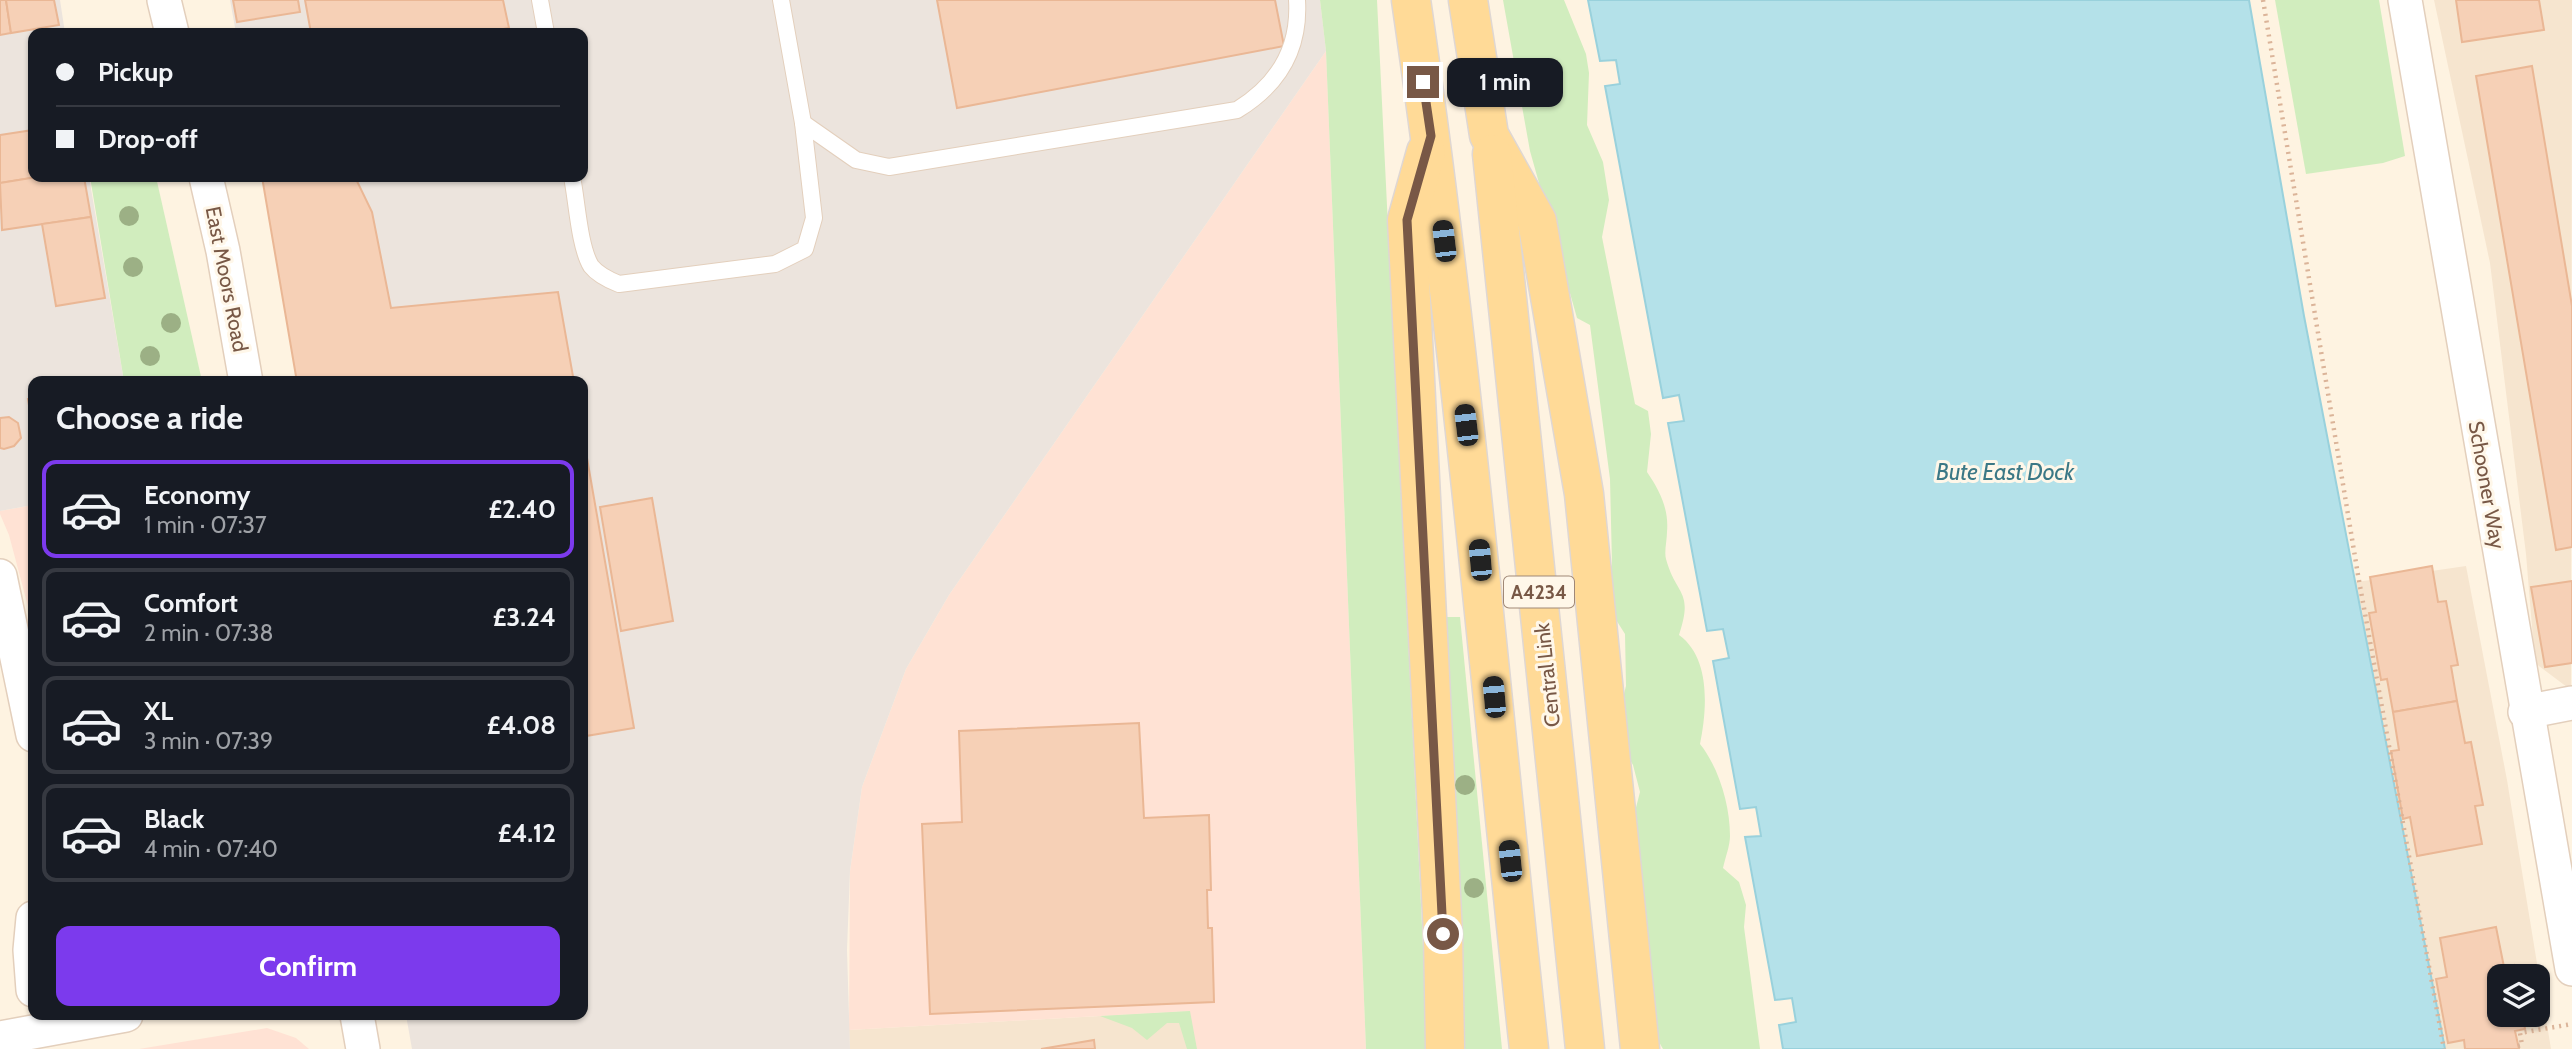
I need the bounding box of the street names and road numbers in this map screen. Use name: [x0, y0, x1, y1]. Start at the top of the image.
street label: East Moors Road: [201, 204, 253, 354]
street label: Schooner Way: [2463, 419, 2511, 551]
road number: A4234: [1504, 576, 1574, 608]
street label: Central Link: [1529, 621, 1565, 728]

